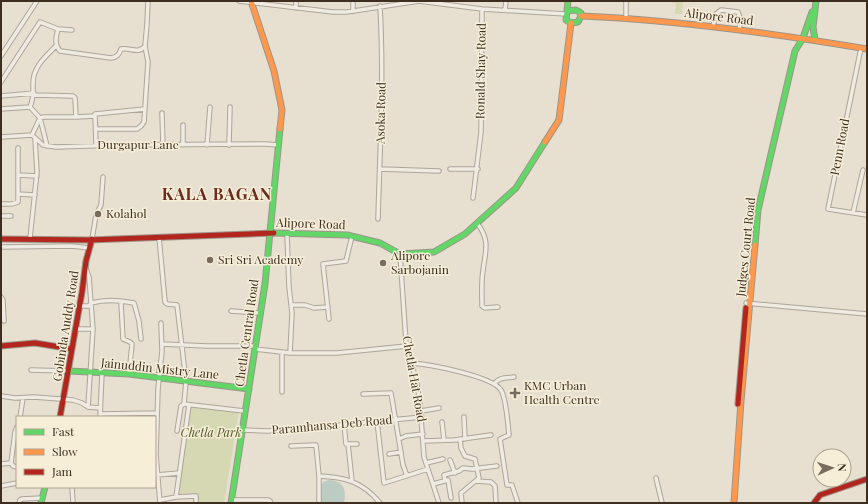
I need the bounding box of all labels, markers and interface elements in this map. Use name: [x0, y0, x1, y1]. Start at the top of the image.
street label: Alipore Road: [683, 4, 755, 28]
street label: Ronald Shay Road: [471, 23, 489, 119]
street label: Asoka Road: [371, 82, 389, 145]
street label: Penn Road: [826, 117, 852, 177]
street label: Durgapur Lane: [97, 136, 179, 152]
district label: KALA BAGAN: [162, 183, 272, 204]
street label: Judges Court Road: [732, 196, 758, 298]
place label: Kolahol: [106, 205, 147, 221]
marker: Kolahol: [93, 209, 103, 219]
street label: Alipore Road: [275, 214, 346, 232]
place label: Alipore Sarbojanin: [390, 247, 449, 277]
place label: Sri Sri Academy: [218, 251, 303, 267]
marker: Sri Sri Academy: [205, 255, 215, 265]
marker: Alipore Sarbojanin: [378, 258, 388, 268]
street label: Gobinda Auddy Road: [48, 269, 82, 382]
street label: Chetla Central Road: [231, 278, 261, 388]
street label: Chetla Hat Road: [400, 334, 430, 423]
street label: Jainuddin Mistry Lane: [99, 354, 220, 382]
place label: KMC Urban Health Centre: [524, 377, 600, 407]
marker: KMC Urban Health Centre: [509, 387, 521, 399]
street label: Paramhansa Deb Road: [271, 411, 393, 437]
legend: [16, 416, 156, 488]
text: Fast: [52, 423, 75, 439]
park label: Chetla Park: [181, 424, 241, 440]
text: Slow: [52, 443, 78, 459]
north arrow: [812, 448, 852, 488]
text: Jam: [51, 463, 73, 479]
text: N: [835, 463, 850, 472]

